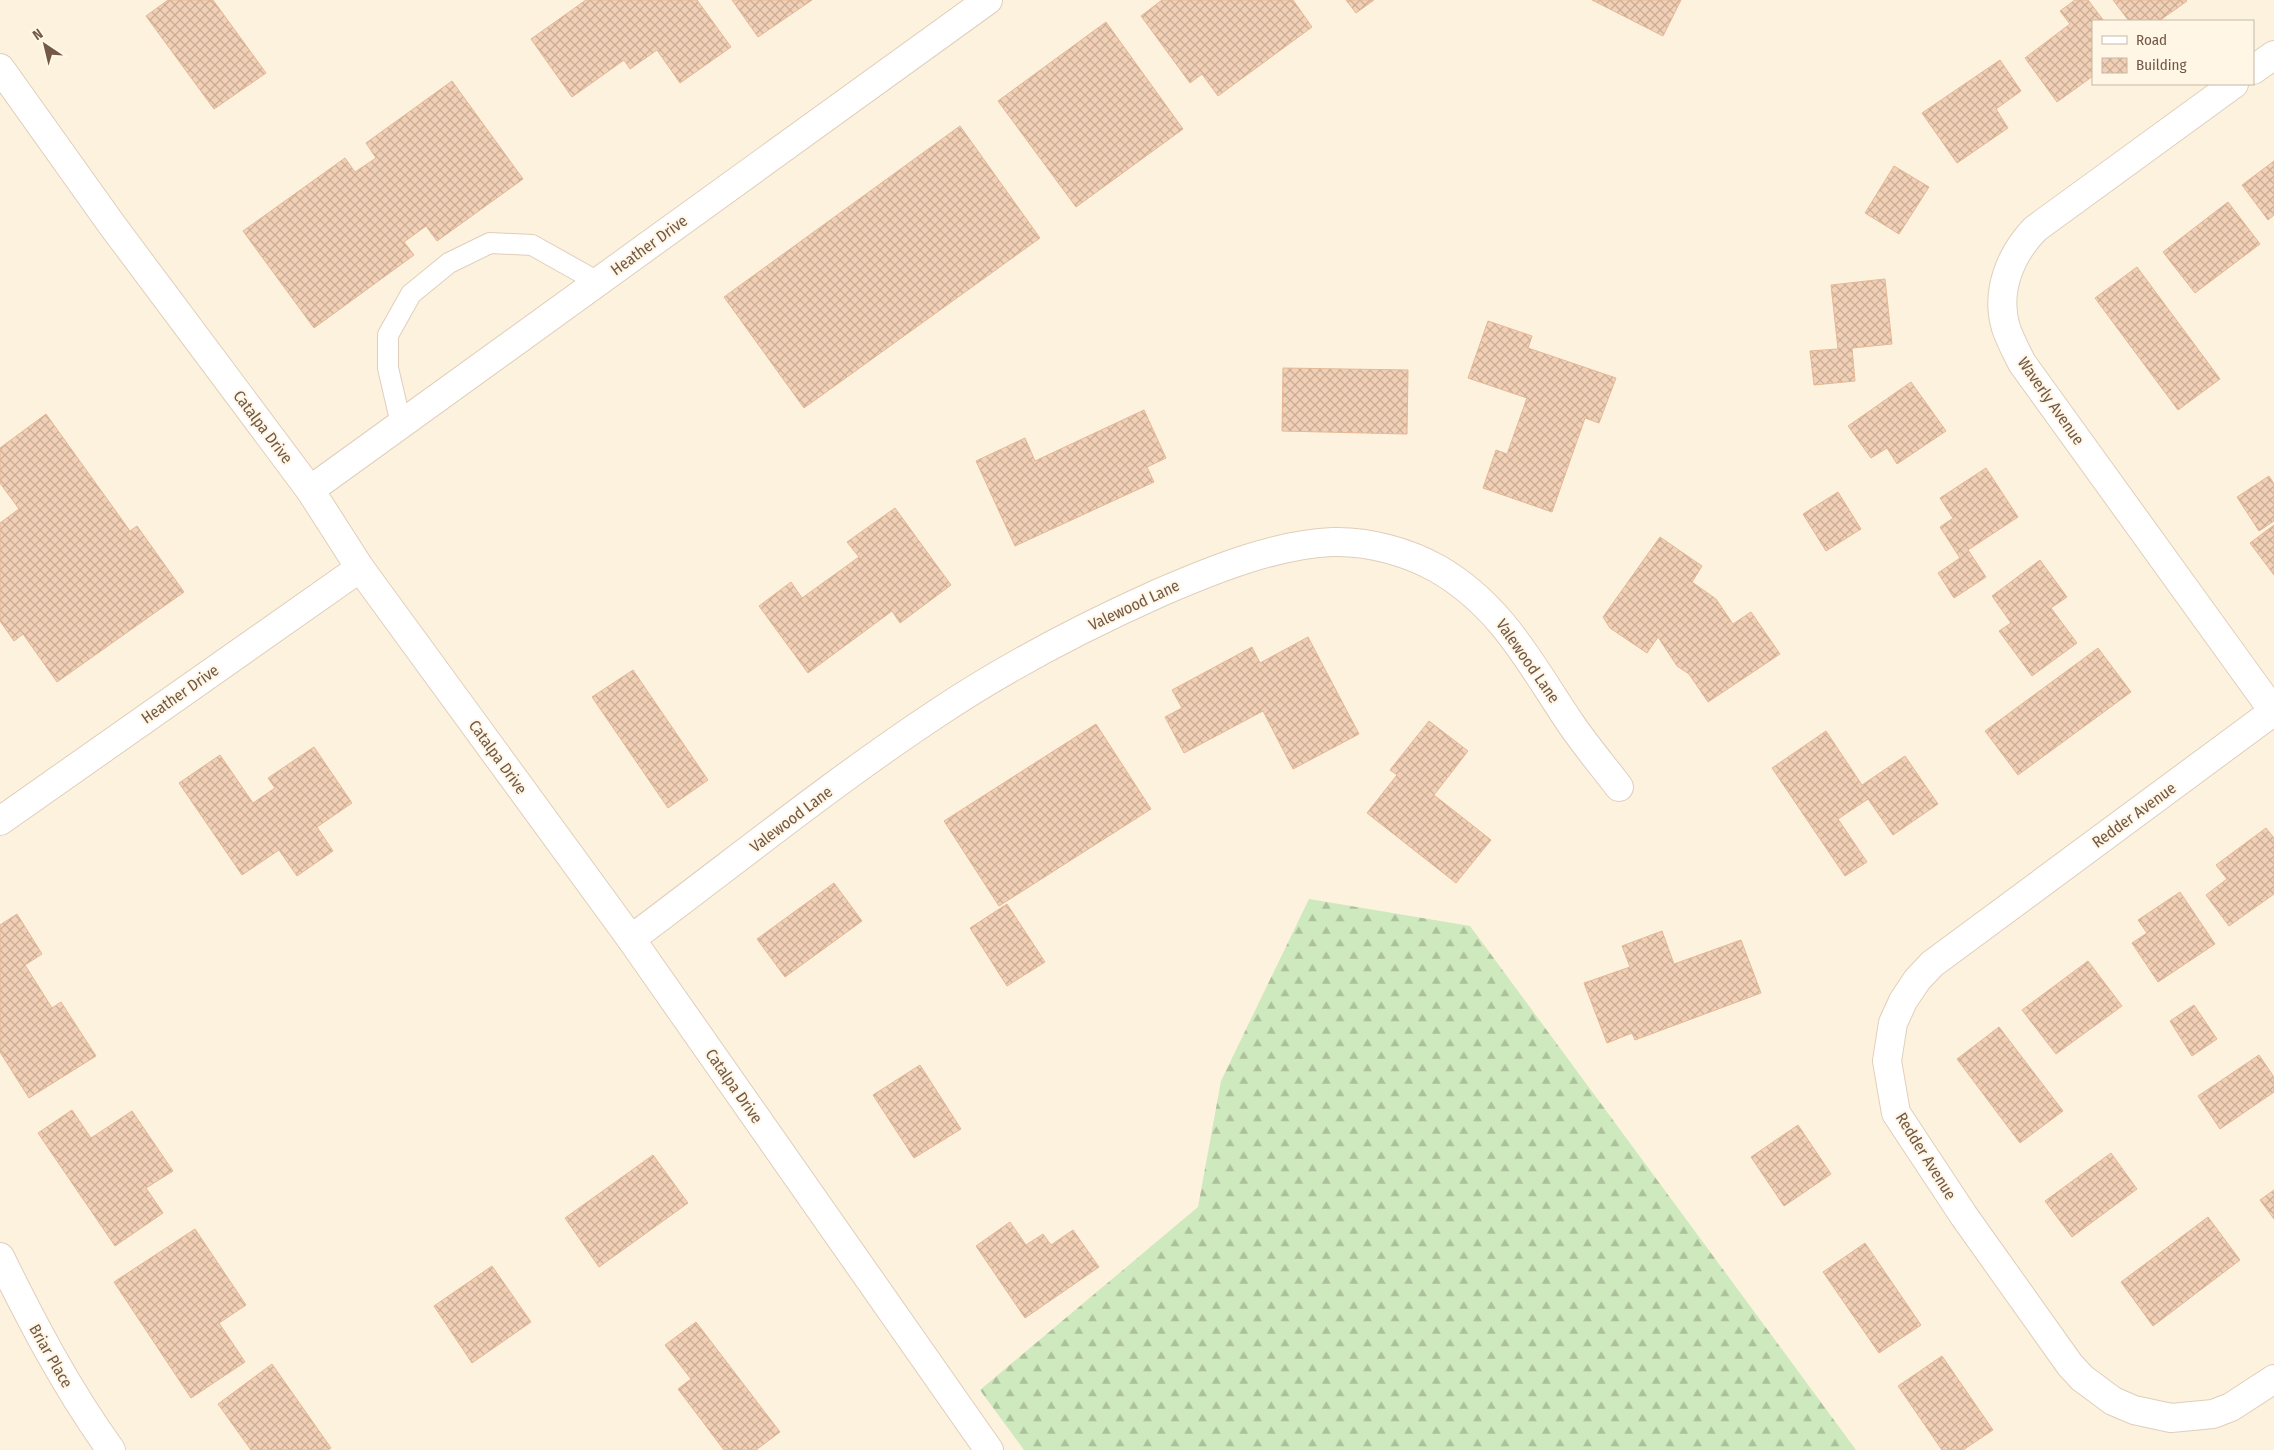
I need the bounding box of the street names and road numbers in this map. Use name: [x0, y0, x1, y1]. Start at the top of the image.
street label: Heather Drive: [607, 211, 691, 279]
street label: Waverly Avenue: [2014, 353, 2088, 449]
street label: Catalpa Drive: [229, 387, 297, 467]
street label: Valewood Lane: [1086, 576, 1183, 634]
street label: Valewood Lane: [1492, 615, 1564, 707]
street label: Heather Drive: [138, 660, 222, 728]
street label: Catalpa Drive: [465, 716, 531, 798]
street label: Redder Avenue: [2088, 778, 2180, 852]
street label: Valewood Lane: [746, 782, 836, 856]
street label: Catalpa Drive: [701, 1045, 767, 1127]
street label: Redder Avenue: [1892, 1109, 1960, 1203]
street label: Briar Place: [25, 1321, 77, 1391]

